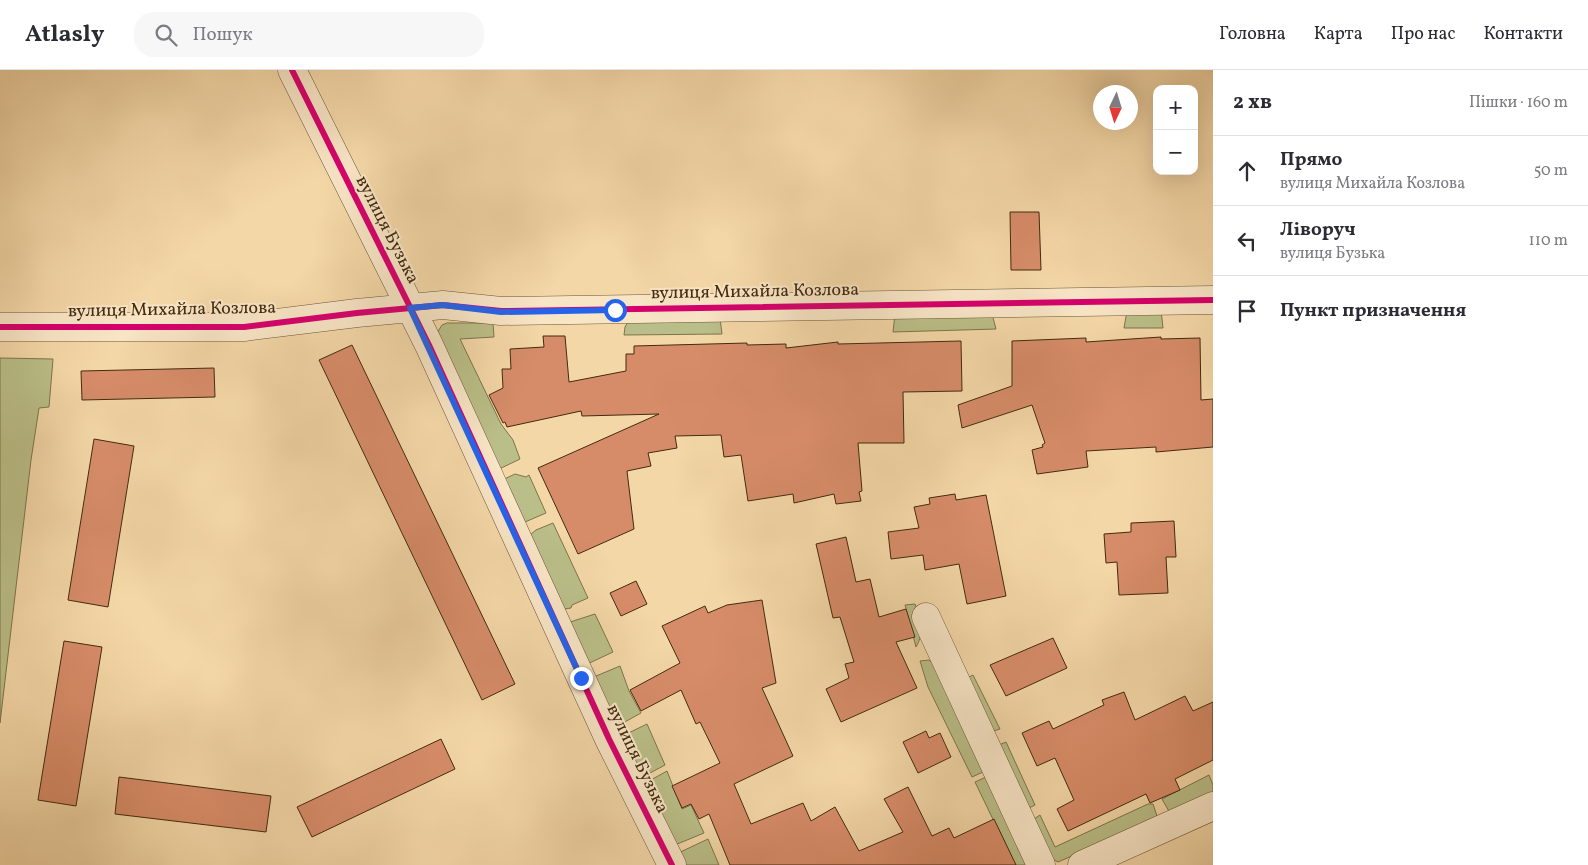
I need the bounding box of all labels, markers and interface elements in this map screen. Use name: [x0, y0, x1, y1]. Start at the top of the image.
search box: [134, 12, 484, 57]
text: Atlasly: [25, 18, 104, 52]
icon: search: [152, 21, 180, 49]
text: Пошук: [192, 22, 253, 48]
text: Головна: [1219, 22, 1286, 47]
text: Карта: [1314, 22, 1363, 47]
text: Про нас: [1391, 22, 1456, 47]
text: Контакти: [1484, 22, 1563, 47]
north arrow: [1093, 85, 1138, 130]
map controls: [1153, 85, 1198, 175]
button: +: [1153, 85, 1198, 130]
text: 2 хв: [1233, 88, 1272, 117]
text: Пішки · 160 m: [1469, 92, 1568, 114]
button: −: [1153, 130, 1198, 175]
text: Прямо: [1280, 147, 1342, 173]
icon: ahead: [1233, 157, 1261, 185]
text: 50 m: [1534, 160, 1568, 182]
street label: вулиця Бузька: [349, 172, 425, 288]
text: вулиця Михайла Козлова: [1280, 173, 1465, 195]
text: Ліворуч: [1280, 217, 1355, 243]
icon: left: [1233, 227, 1261, 255]
text: 110 m: [1529, 230, 1568, 252]
text: вулиця Бузька: [1280, 243, 1385, 265]
street label: вулиця Михайла Козлова: [651, 278, 859, 306]
street label: вулиця Михайла Козлова: [68, 296, 276, 324]
icon: arrive: [1233, 297, 1261, 325]
text: Пункт призначення: [1280, 298, 1466, 324]
route start: [604, 299, 627, 322]
route end: [570, 667, 593, 690]
street label: вулиця Бузька: [600, 700, 674, 818]

